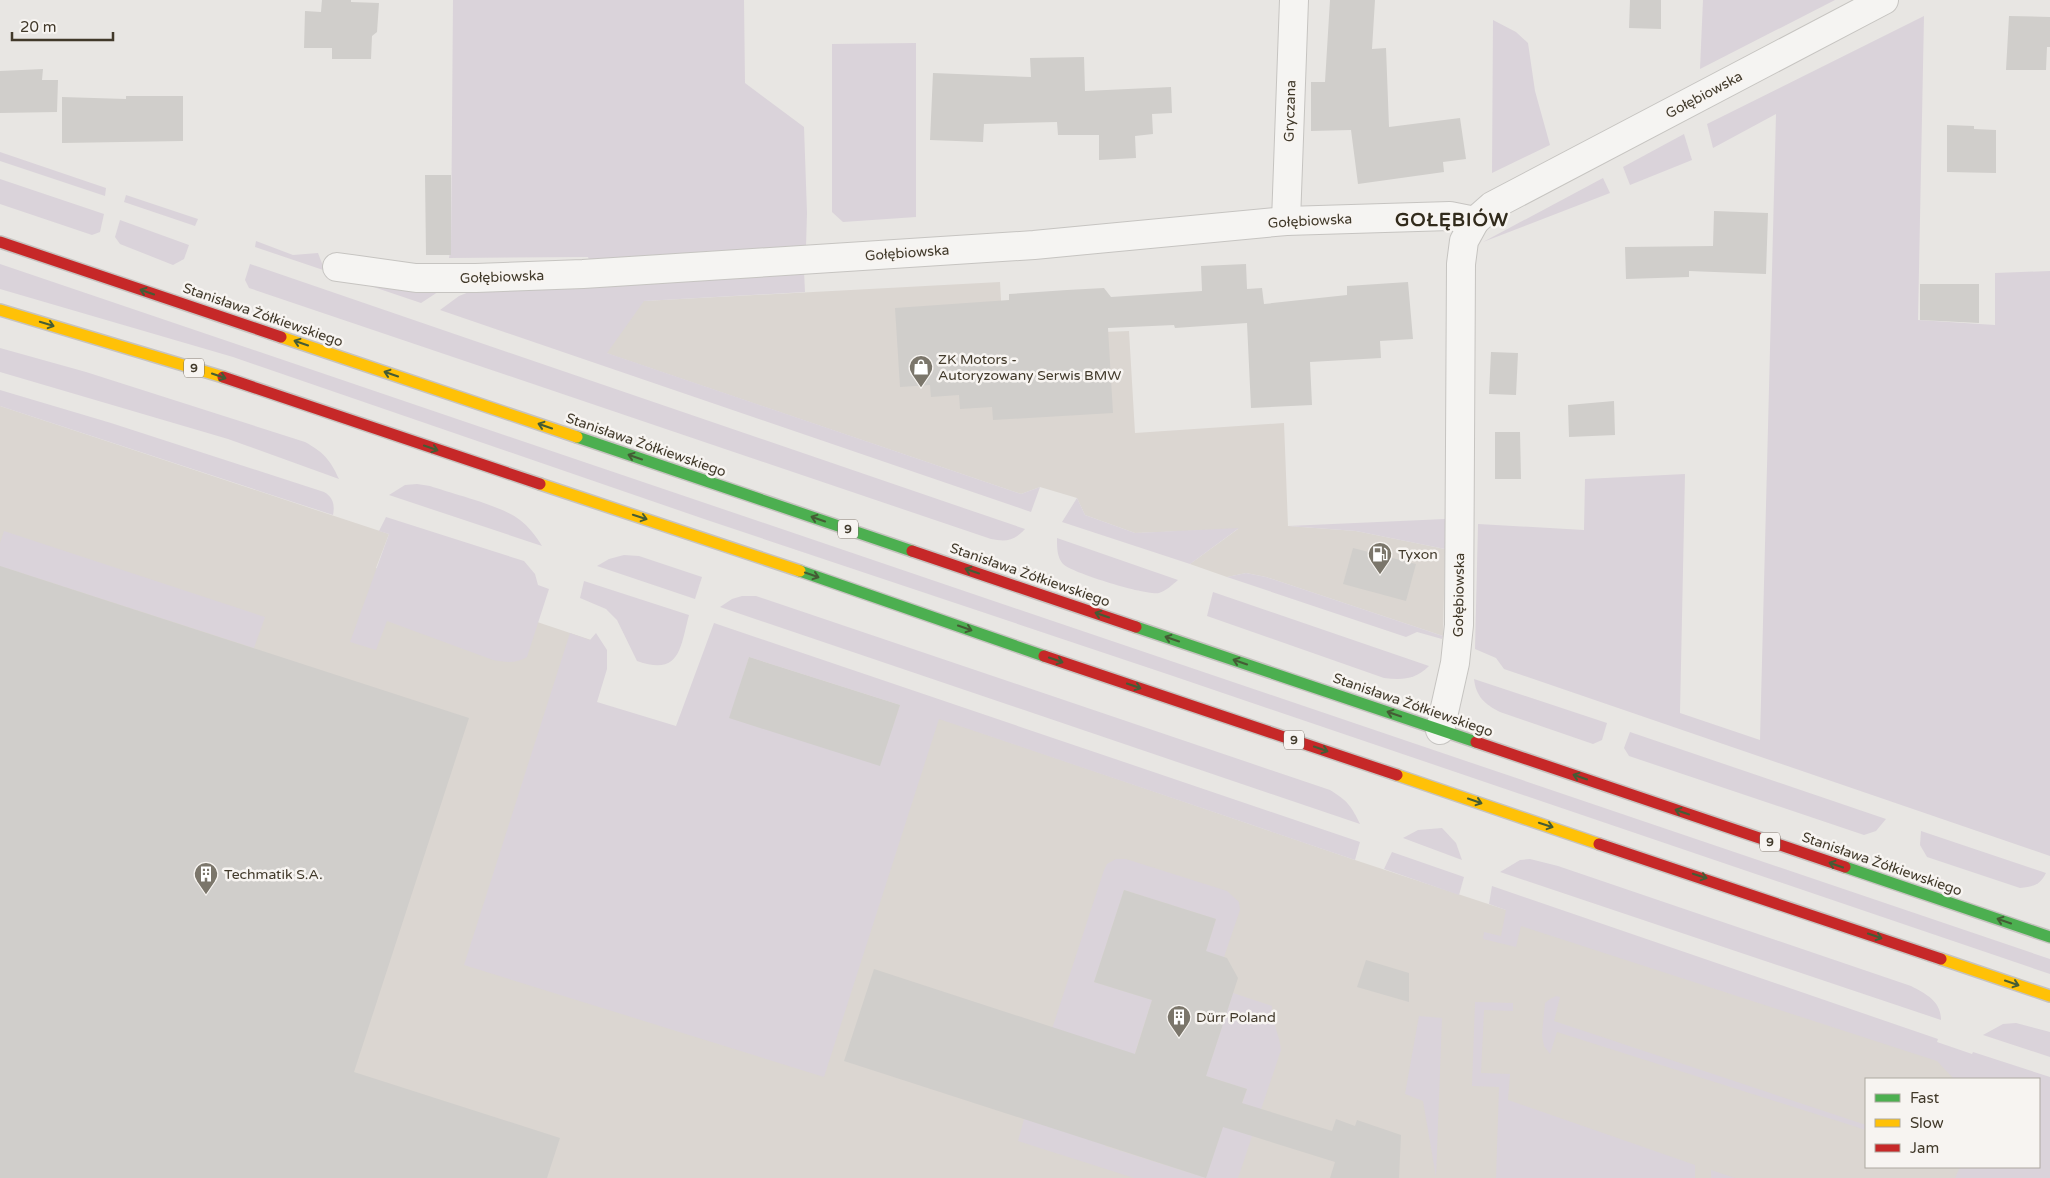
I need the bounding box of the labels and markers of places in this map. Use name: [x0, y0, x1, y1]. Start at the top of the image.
place label: ZK Motors - Autoryzowany Serwis BMW: [938, 351, 1121, 384]
shop icon: ZK Motors - Autoryzowany Serwis BMW: [908, 354, 934, 388]
fuel station icon: Tyxon: [1367, 541, 1393, 575]
place label: Tyxon: [1398, 546, 1438, 563]
building icon: Techmatik S.A.: [193, 861, 219, 895]
place label: Techmatik S.A.: [224, 866, 323, 883]
building icon: Dürr Poland: [1166, 1004, 1192, 1038]
place label: Dürr Poland: [1196, 1009, 1276, 1026]

